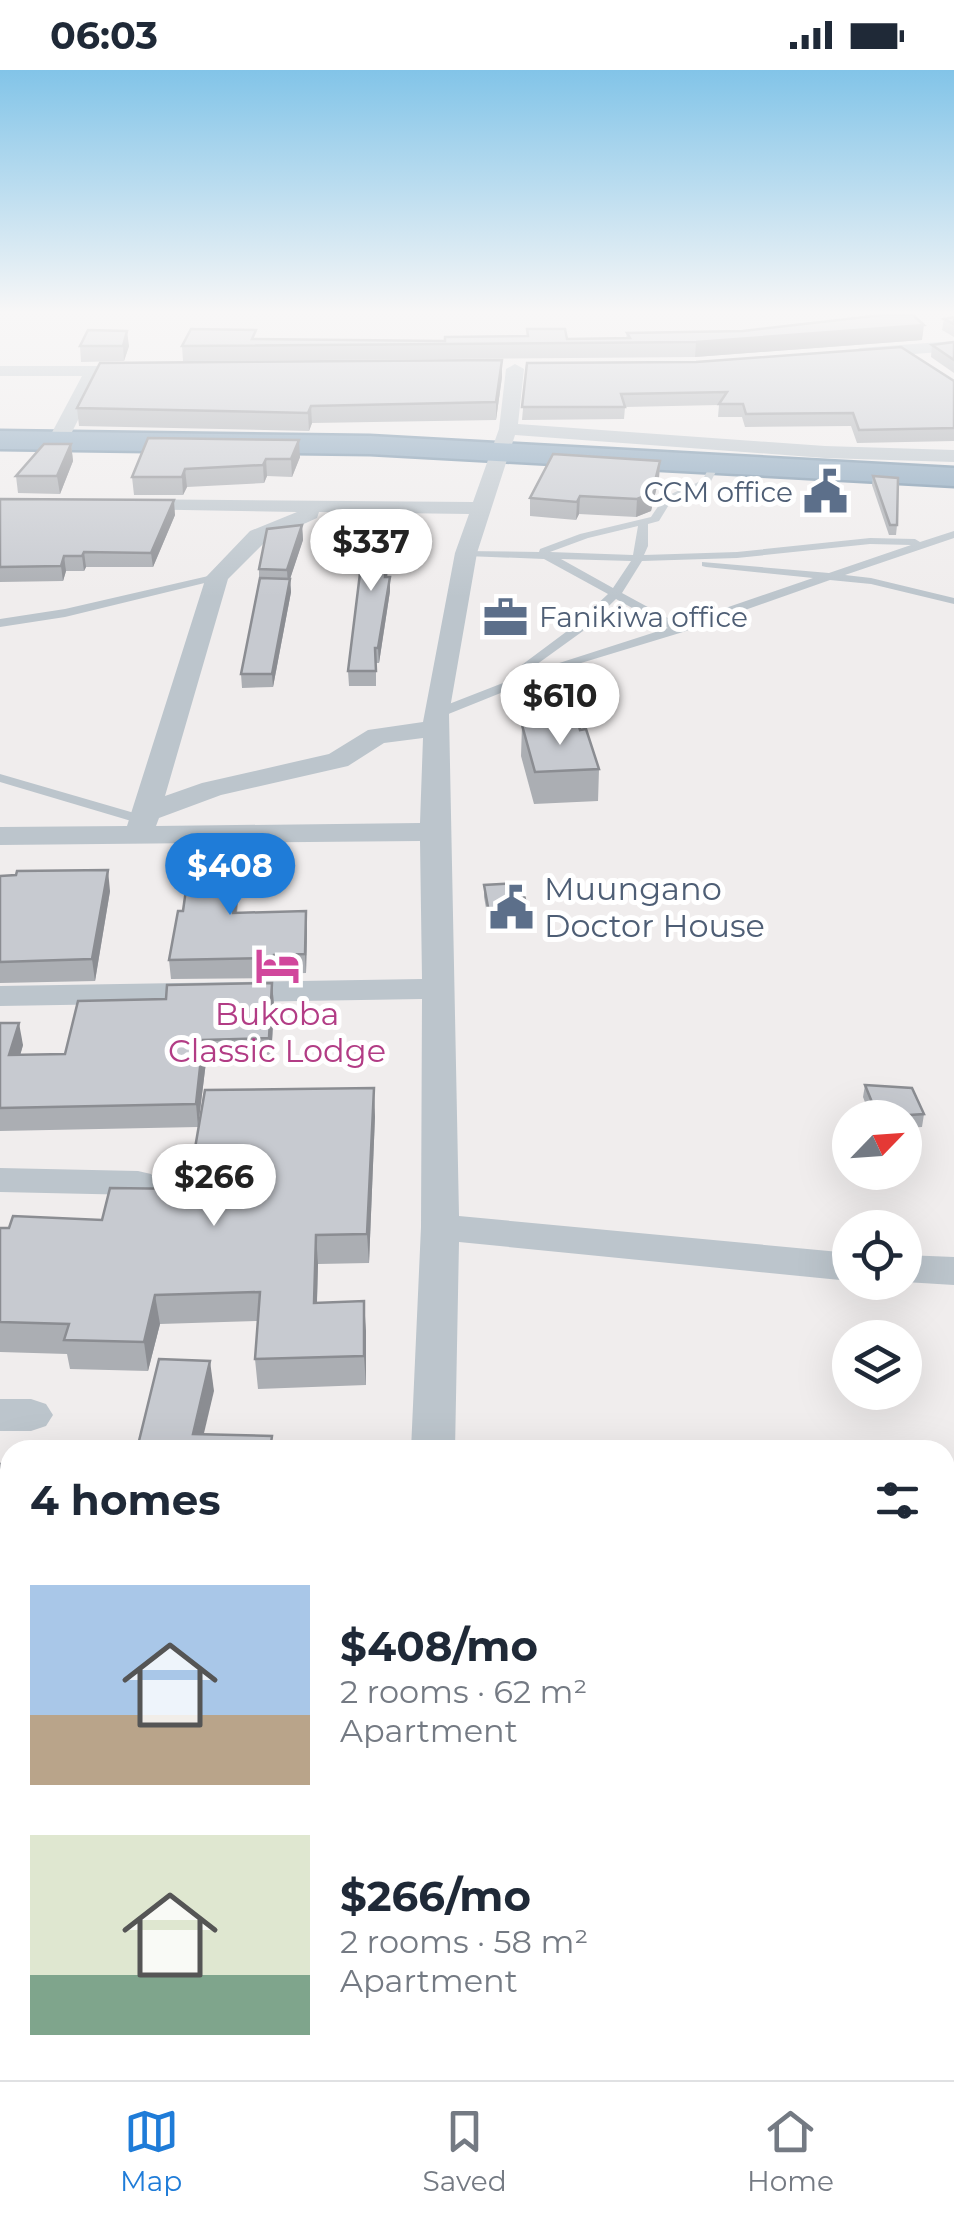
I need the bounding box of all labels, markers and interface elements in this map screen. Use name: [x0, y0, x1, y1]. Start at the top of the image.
text: 06:03: [50, 12, 158, 59]
public building icon: CCM office: [802, 468, 850, 516]
place label: CCM office: [644, 475, 793, 509]
pin: $337: [312, 509, 430, 594]
text: $337: [332, 522, 410, 561]
office icon: Fanikiwa office: [482, 593, 530, 641]
place label: Fanikiwa office: [539, 600, 748, 634]
pin: $610: [501, 663, 619, 748]
text: $610: [522, 676, 598, 715]
pin: $408: [171, 833, 289, 918]
text: $408: [187, 846, 273, 885]
place label: Muungano Doctor House: [544, 869, 765, 945]
public building icon: Muungano Doctor House: [487, 883, 535, 931]
hotel icon: Bukoba Classic Lodge: [253, 942, 301, 990]
place label: Bukoba Classic Lodge: [168, 994, 386, 1070]
north arrow: [832, 1100, 922, 1190]
map controls: [832, 1100, 922, 1410]
pin: $266: [155, 1144, 273, 1229]
text: $266: [174, 1157, 254, 1196]
button: locate: [832, 1210, 922, 1300]
button: layers: [832, 1320, 922, 1410]
icon: filters: [870, 1473, 925, 1528]
text: 4 homes: [30, 1474, 221, 1526]
text: $408/mo: [340, 1620, 538, 1672]
icon: home: [110, 1625, 230, 1745]
text: 2 rooms · 62 m²: [340, 1672, 587, 1711]
text: Apartment: [340, 1711, 518, 1750]
text: $266/mo: [340, 1870, 531, 1922]
icon: home: [110, 1875, 230, 1995]
text: 2 rooms · 58 m²: [340, 1922, 588, 1961]
text: Apartment: [340, 1961, 518, 2000]
tab: Map: [120, 2104, 182, 2198]
tab: Saved: [423, 2104, 507, 2198]
tab: Home: [747, 2104, 834, 2198]

